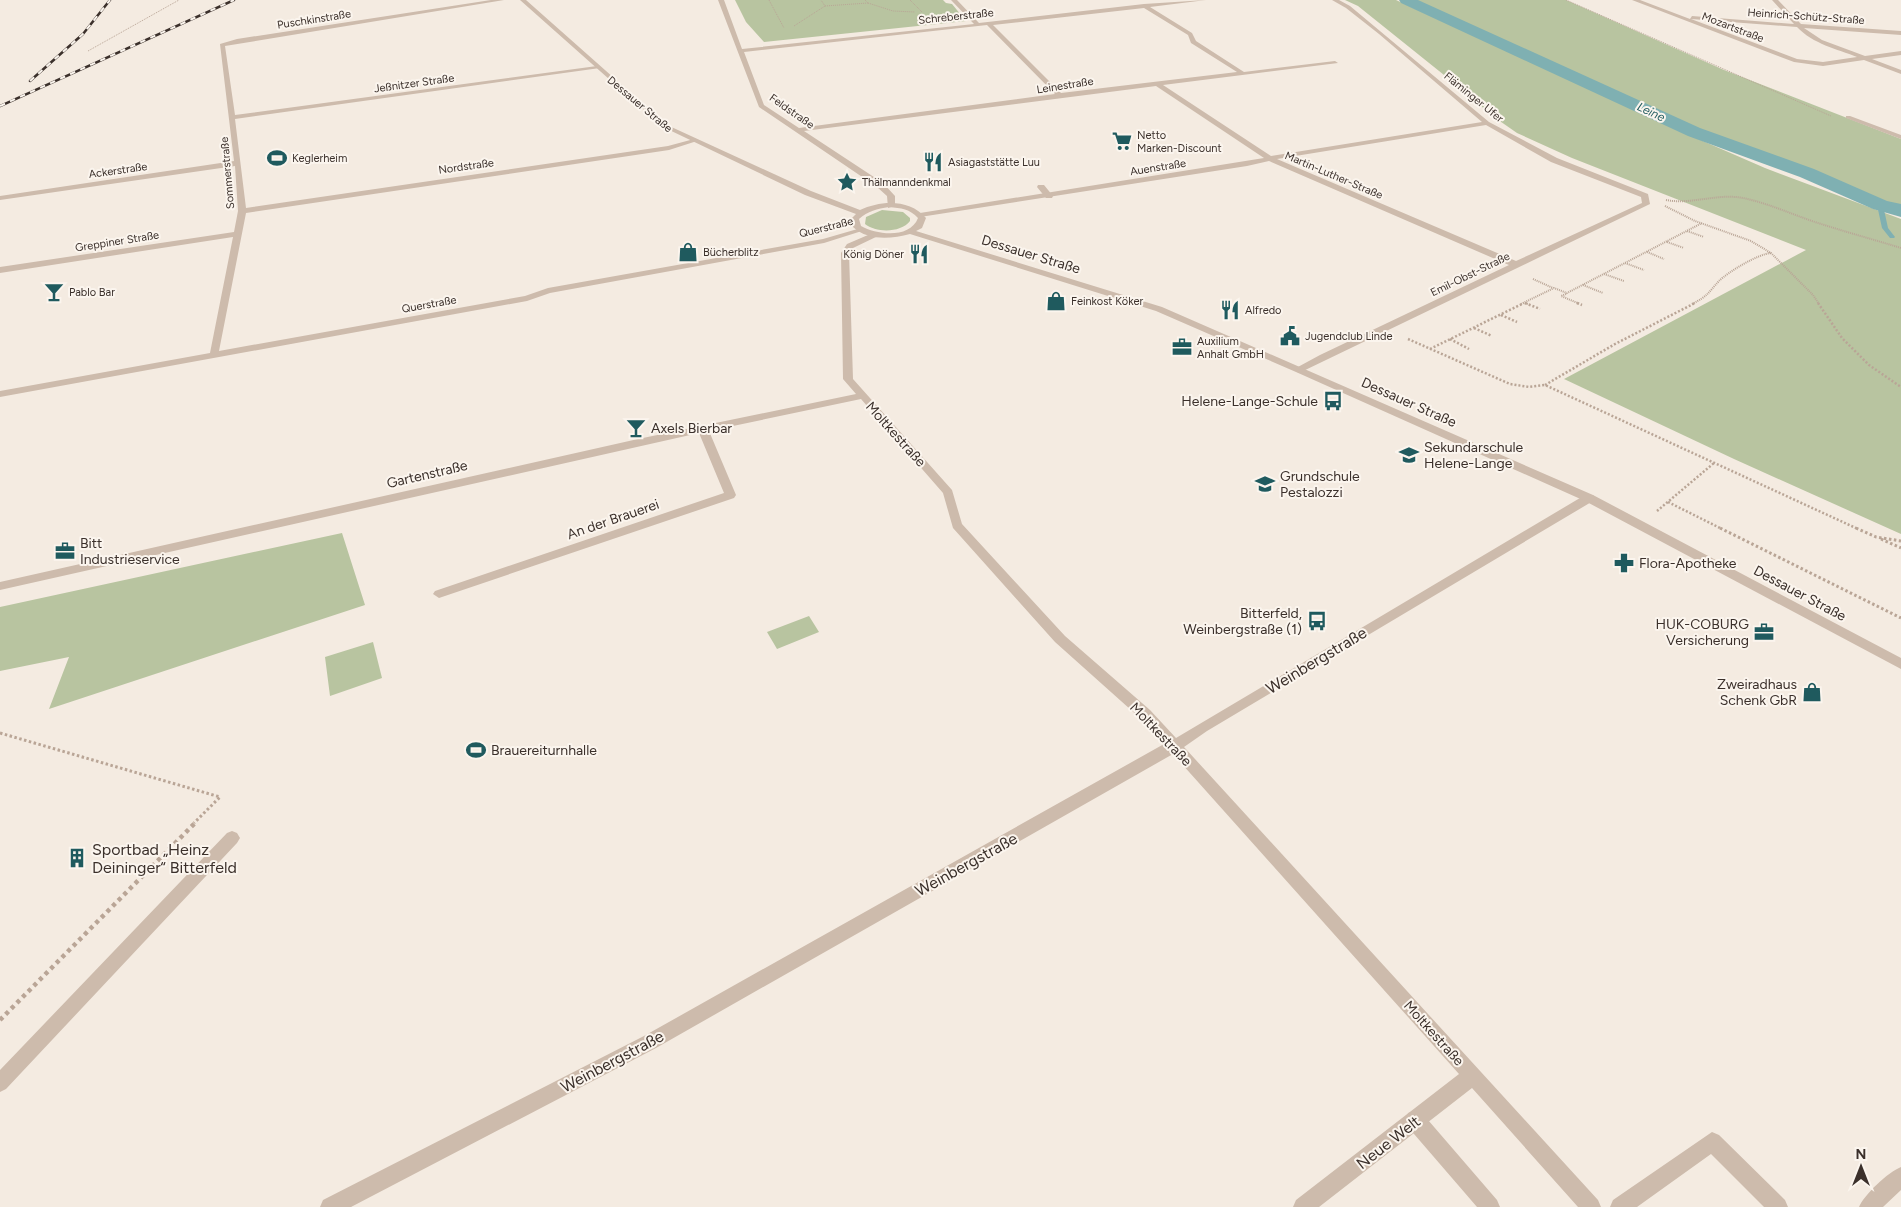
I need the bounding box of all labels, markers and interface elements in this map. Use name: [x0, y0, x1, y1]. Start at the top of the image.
street label: Schreberstraße: [918, 6, 994, 27]
street label: Heinrich-Schütz-Straße: [1747, 6, 1865, 27]
street label: Puschkinstraße: [276, 7, 352, 32]
street label: Mozartstraße: [1700, 10, 1766, 45]
street label: Fläminger Ufer: [1441, 70, 1506, 125]
street label: Jeßnitzer Straße: [373, 71, 455, 96]
street label: Dessauer Straße: [605, 74, 675, 135]
street label: Leinestraße: [1036, 75, 1094, 96]
street label: Feldstraße: [767, 91, 817, 132]
water label: Leine: [1635, 100, 1667, 125]
place label: Netto Marken-Discount: [1137, 129, 1222, 155]
supermarket icon: Netto Marken-Discount: [1111, 130, 1133, 152]
street label: Sommerstraße: [218, 136, 237, 210]
sports icon: Keglerheim: [266, 147, 288, 169]
street label: Martin-Luther-Straße: [1283, 149, 1385, 202]
restaurant icon: Asiagaststätte Luu: [922, 151, 944, 173]
place label: Keglerheim: [292, 152, 347, 165]
street label: Nordstraße: [437, 156, 495, 177]
place label: Asiagaststätte Luu: [948, 156, 1040, 169]
street label: Auenstraße: [1129, 157, 1187, 178]
street label: Ackerstraße: [88, 160, 148, 181]
place icon: Thälmanndenkmal: [836, 171, 858, 193]
place label: Thälmanndenkmal: [862, 176, 951, 189]
street label: Querstraße: [798, 214, 855, 240]
street label: Greppiner Straße: [74, 228, 160, 255]
street label: Dessauer Straße: [979, 231, 1083, 278]
shop icon: Bücherblitz: [677, 241, 699, 263]
restaurant icon: König Döner: [908, 243, 930, 265]
place label: Bücherblitz: [703, 246, 759, 259]
place label: König Döner: [843, 248, 904, 261]
street label: Emil-Obst-Straße: [1428, 250, 1512, 299]
bar icon: Pablo Bar: [43, 281, 65, 303]
place label: Pablo Bar: [69, 286, 115, 299]
shop icon: Feinkost Köker: [1045, 290, 1067, 312]
street label: Querstraße: [401, 293, 457, 316]
place label: Feinkost Köker: [1071, 295, 1143, 308]
restaurant icon: Alfredo: [1219, 299, 1241, 321]
place label: Alfredo: [1245, 304, 1281, 317]
public building icon: Jugendclub Linde: [1279, 325, 1301, 347]
place label: Jugendclub Linde: [1305, 330, 1392, 343]
place label: Auxilium Anhalt GmbH: [1197, 335, 1264, 361]
office icon: Auxilium Anhalt GmbH: [1171, 336, 1193, 358]
street label: Dessauer Straße: [1359, 374, 1459, 431]
bus stop icon: Helene-Lange-Schule: [1322, 390, 1344, 412]
place label: Helene-Lange-Schule: [1181, 393, 1318, 410]
street label: Moltkestraße: [862, 398, 930, 471]
bar icon: Axels Bierbar: [625, 417, 647, 439]
place label: Axels Bierbar: [651, 420, 732, 437]
place label: Sekundarschule Helene-Lange: [1424, 439, 1524, 472]
school or university icon: Sekundarschule Helene-Lange: [1398, 444, 1420, 466]
street label: Gartenstraße: [385, 457, 470, 492]
place label: Grundschule Pestalozzi: [1280, 468, 1360, 501]
school or university icon: Grundschule Pestalozzi: [1254, 473, 1276, 495]
street label: An der Brauerei: [565, 496, 661, 543]
place label: Bitt Industrieservice: [80, 535, 180, 568]
office icon: Bitt Industrieservice: [54, 540, 76, 562]
pharmacy icon: Flora-Apotheke: [1613, 552, 1635, 574]
place label: Flora-Apotheke: [1639, 555, 1737, 572]
street label: Dessauer Straße: [1751, 562, 1849, 625]
place label: Bitterfeld, Weinbergstraße (1): [1183, 605, 1302, 638]
bus stop icon: Bitterfeld, Weinbergstraße (1): [1306, 610, 1328, 632]
place label: HUK-COBURG Versicherung: [1655, 616, 1749, 649]
office icon: HUK-COBURG Versicherung: [1753, 621, 1775, 643]
street label: Weinbergstraße: [1263, 623, 1370, 698]
place label: Zweiradhaus Schenk GbR: [1717, 676, 1797, 709]
shop icon: Zweiradhaus Schenk GbR: [1801, 681, 1823, 703]
street label: Moltkestraße: [1126, 699, 1195, 770]
sports icon: Brauereiturnhalle: [465, 739, 487, 761]
place label: Brauereiturnhalle: [491, 742, 597, 759]
street label: Weinbergstraße: [912, 828, 1021, 900]
place label: Sportbad „Heinz Deininger“ Bitterfeld: [92, 840, 237, 877]
building icon: Sportbad „Heinz Deininger“ Bitterfeld: [66, 847, 88, 869]
street label: Moltkestraße: [1400, 997, 1468, 1070]
street label: Weinbergstraße: [558, 1026, 667, 1097]
street label: Neue Welt: [1353, 1112, 1424, 1173]
north arrow: [1836, 1142, 1886, 1192]
text: N: [1856, 1146, 1866, 1163]

